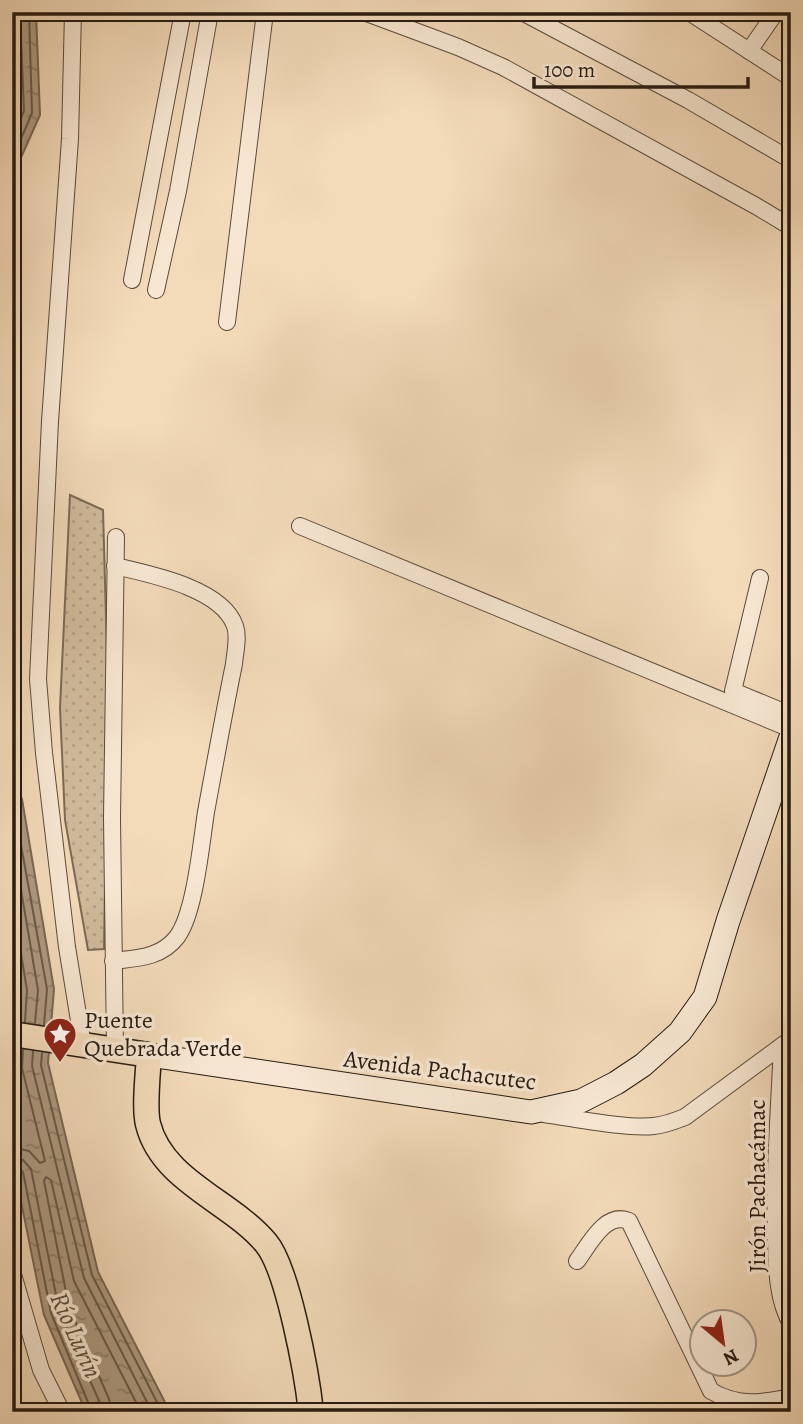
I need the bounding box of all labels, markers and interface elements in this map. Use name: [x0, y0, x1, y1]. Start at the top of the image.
scale bar: [534, 46, 747, 90]
text: 100 m: [544, 56, 595, 84]
place label: Puente Quebrada Verde: [84, 1004, 242, 1064]
place icon: Puente Quebrada Verde: [41, 1015, 79, 1064]
street label: Avenida Pachacutec: [341, 1042, 538, 1098]
street label: Jirón Pachacámac: [741, 1099, 773, 1273]
water label: Río Lurín: [42, 1286, 110, 1384]
north arrow: [688, 1308, 758, 1378]
text: N: [718, 1342, 743, 1372]

